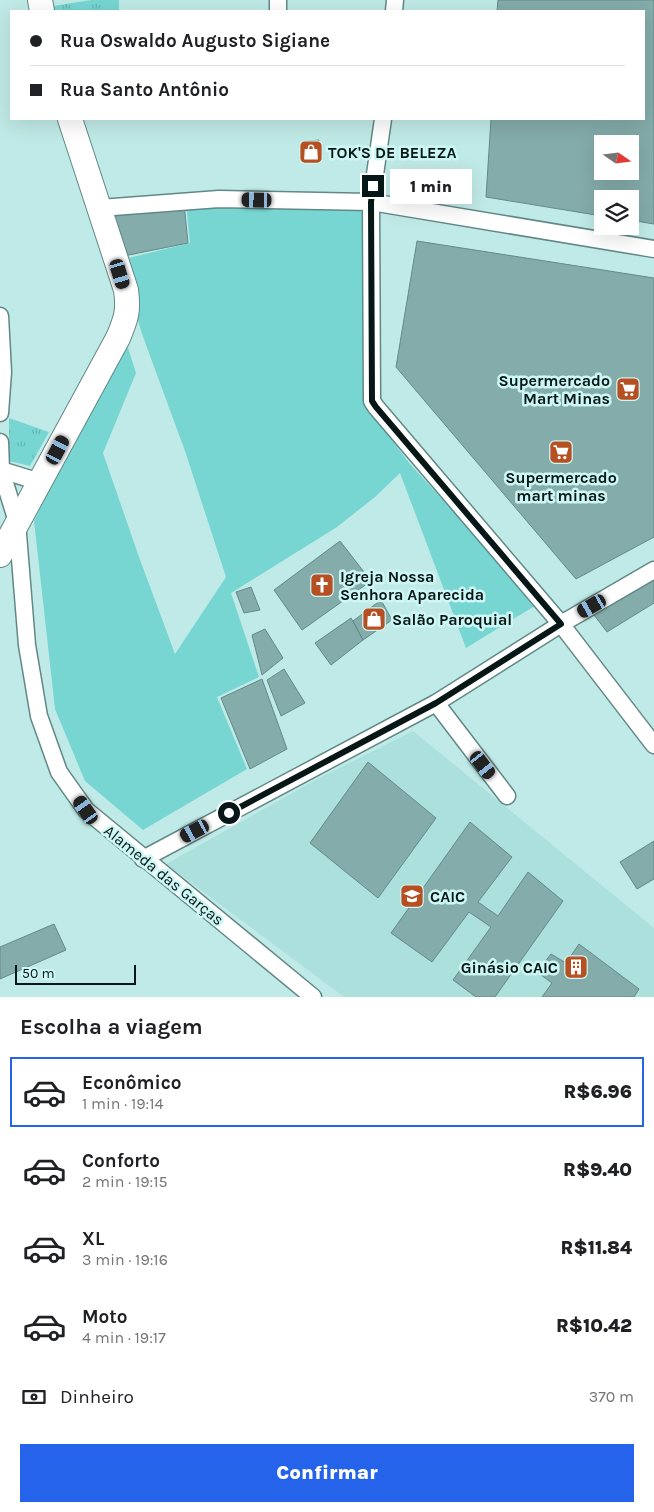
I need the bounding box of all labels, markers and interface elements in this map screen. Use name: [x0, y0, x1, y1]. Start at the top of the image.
text: Rua Oswaldo Augusto Sigiane: [60, 30, 330, 52]
text: Rua Santo Antônio: [60, 79, 229, 101]
north arrow: [594, 135, 639, 180]
map controls: [594, 135, 639, 235]
shop icon: TOK'S DE BELEZA: [298, 139, 324, 165]
place label: TOK'S DE BELEZA: [328, 143, 457, 162]
callout: 1 min: [390, 168, 473, 204]
route end: [362, 175, 384, 197]
text: 1 min: [410, 177, 452, 196]
button: layers: [594, 190, 639, 235]
car: [241, 192, 272, 208]
car: [108, 257, 131, 291]
place label: Supermercado Mart Minas: [499, 371, 610, 408]
supermarket icon: Supermercado Mart Minas: [615, 376, 641, 402]
car: [44, 433, 71, 467]
supermarket icon: Supermercado mart minas: [548, 439, 574, 465]
place label: Supermercado mart minas: [505, 468, 617, 505]
place label: Igreja Nossa Senhora Aparecida: [340, 567, 484, 604]
church icon: Igreja Nossa Senhora Aparecida: [309, 572, 335, 598]
car: [575, 592, 608, 620]
shop icon: Salão Paroquial: [361, 606, 387, 632]
place label: Salão Paroquial: [392, 610, 512, 629]
car: [467, 749, 498, 781]
car: [71, 793, 100, 827]
route start: [218, 802, 240, 824]
car: [178, 817, 211, 845]
street label: Alameda das Garças: [100, 821, 228, 929]
school or university icon: CAIC: [399, 883, 425, 909]
place label: CAIC: [430, 887, 465, 906]
building icon: Ginásio CAIC: [563, 954, 589, 980]
place label: Ginásio CAIC: [461, 958, 558, 977]
scale bar: [15, 962, 136, 985]
text: 50 m: [22, 965, 55, 982]
text: Escolha a viagem: [20, 1014, 203, 1040]
icon: car: [22, 1070, 67, 1115]
text: Econômico: [82, 1072, 182, 1094]
text: R$6.96: [563, 1081, 632, 1103]
text: 1 min · 19:14: [82, 1094, 163, 1113]
icon: car: [22, 1148, 67, 1193]
text: Conforto: [82, 1150, 160, 1172]
text: R$9.40: [563, 1159, 632, 1181]
text: 2 min · 19:15: [82, 1172, 168, 1191]
icon: car: [22, 1226, 67, 1271]
text: XL: [82, 1228, 104, 1250]
text: R$11.84: [561, 1237, 632, 1259]
text: 3 min · 19:16: [82, 1250, 168, 1269]
icon: car: [22, 1304, 67, 1349]
text: Moto: [82, 1306, 128, 1328]
text: R$10.42: [556, 1315, 632, 1337]
text: 4 min · 19:17: [82, 1328, 166, 1347]
icon: cash: [20, 1383, 48, 1411]
text: Dinheiro: [60, 1386, 134, 1408]
text: 370 m: [589, 1387, 634, 1406]
button: Confirmar: [20, 1444, 634, 1502]

